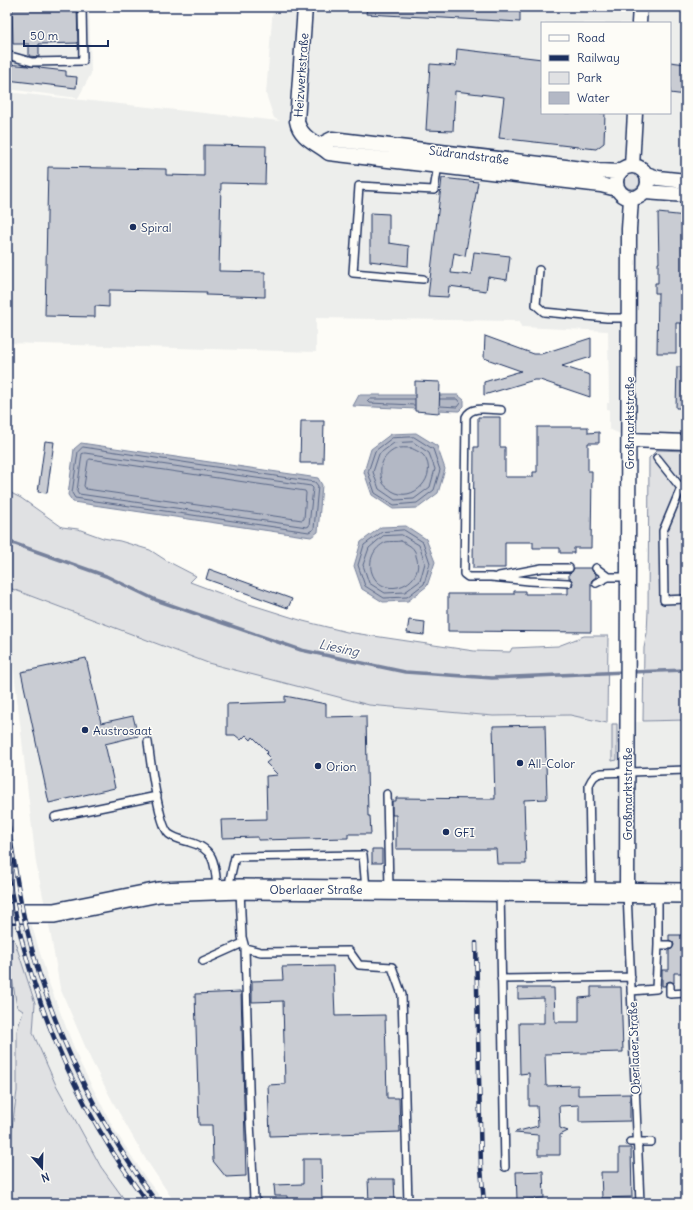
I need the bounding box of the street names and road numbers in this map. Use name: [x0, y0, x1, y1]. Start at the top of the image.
street label: Heizwerkstraße: [291, 32, 311, 118]
street label: Südrandstraße: [428, 143, 510, 167]
street label: Großmarktstraße: [622, 376, 637, 470]
street label: Großmarktstraße: [620, 747, 635, 841]
street label: Oberlaaer Straße: [270, 882, 362, 897]
street label: Oberlaaer Straße: [625, 1001, 643, 1095]

